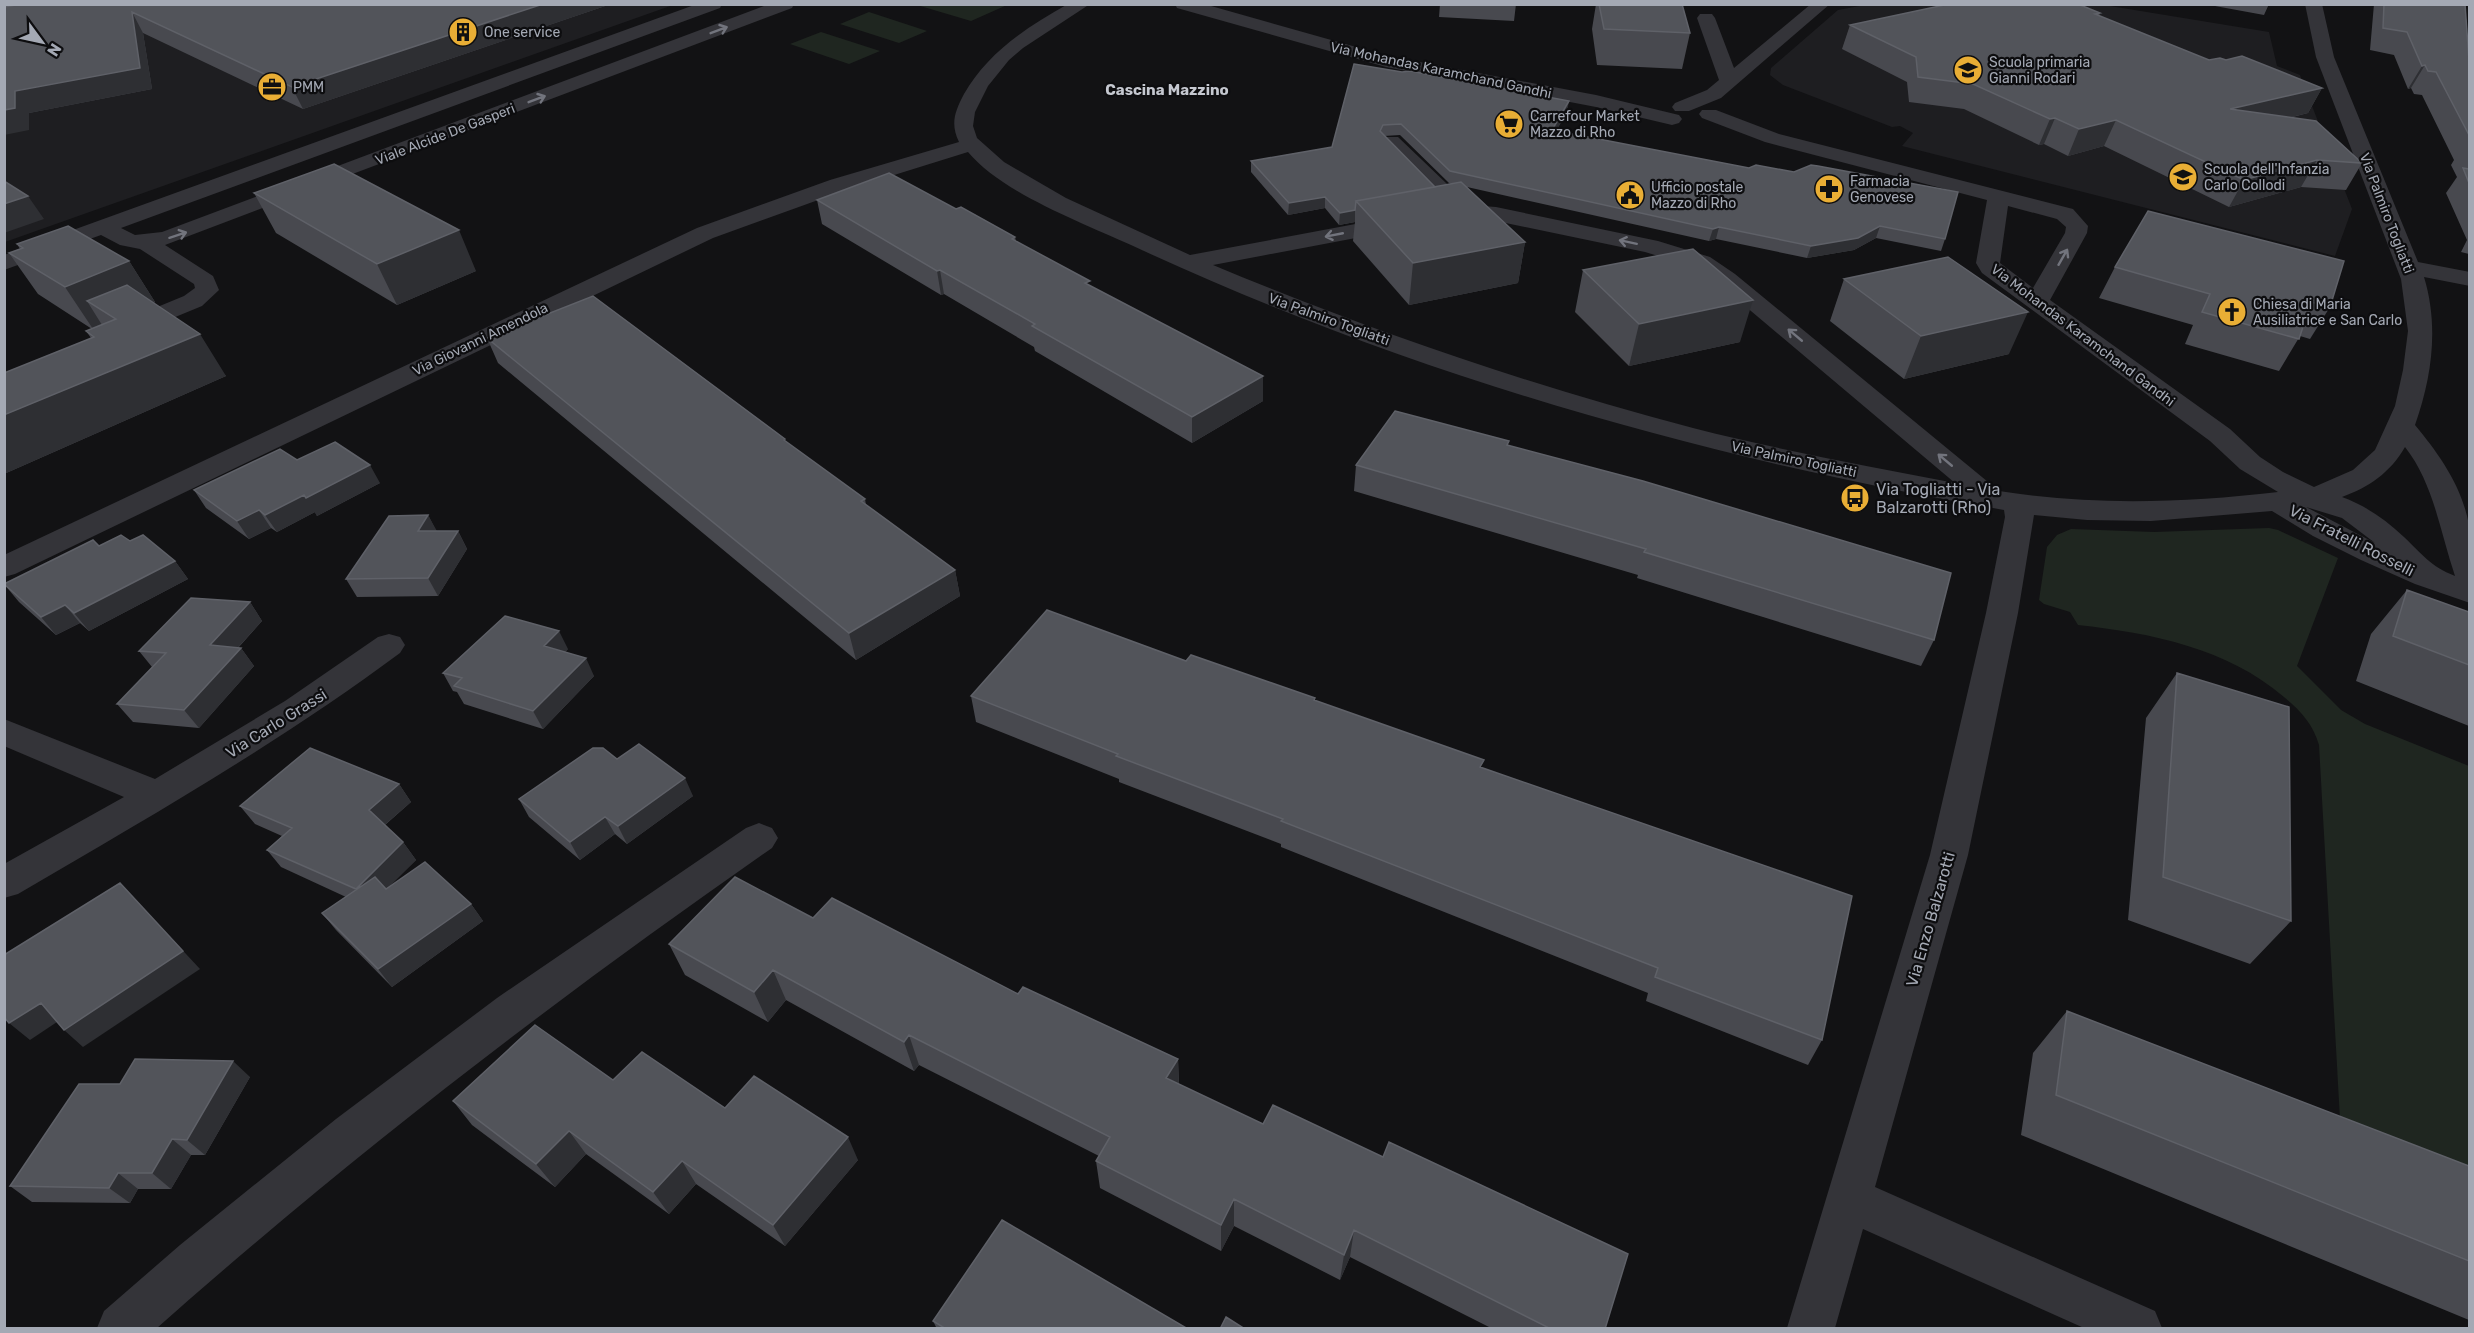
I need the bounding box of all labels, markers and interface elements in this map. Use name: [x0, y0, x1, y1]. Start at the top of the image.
north arrow: [12, 12, 72, 72]
building icon: One service: [447, 16, 479, 48]
place label: One service: [484, 24, 560, 41]
one-way arrow: [709, 24, 728, 35]
street label: Via Mohandas Karamchand Gandhi: [1329, 39, 1553, 102]
text: N: [43, 40, 65, 60]
school or university icon: Scuola primaria Gianni Rodari: [1952, 54, 1984, 86]
place label: Scuola primaria Gianni Rodari: [1989, 54, 2090, 87]
office icon: PMM: [256, 71, 288, 103]
place label: PMM: [293, 79, 324, 96]
district label: Cascina Mazzino: [1105, 81, 1229, 99]
one-way arrow: [527, 93, 546, 104]
street label: Viale Alcide De Gasperi: [373, 100, 517, 169]
supermarket icon: Carrefour Market Mazzo di Rho: [1493, 108, 1525, 140]
place label: Carrefour Market Mazzo di Rho: [1530, 108, 1640, 141]
street label: Via Palmiro Togliatti: [2356, 151, 2417, 276]
school or university icon: Scuola dell'Infanzia Carlo Collodi: [2167, 161, 2199, 193]
place label: Scuola dell'Infanzia Carlo Collodi: [2204, 161, 2329, 194]
pharmacy icon: Farmacia Genovese: [1813, 173, 1845, 205]
place label: Farmacia Genovese: [1850, 173, 1914, 206]
public building icon: Ufficio postale Mazzo di Rho: [1614, 179, 1646, 211]
place label: Ufficio postale Mazzo di Rho: [1651, 179, 1743, 212]
one-way arrow: [168, 229, 187, 240]
one-way arrow: [1324, 230, 1344, 241]
one-way arrow: [1619, 235, 1638, 247]
one-way arrow: [2057, 249, 2069, 266]
street label: Via Mohandas Karamchand Gandhi: [1987, 261, 2178, 410]
street label: Via Palmiro Togliatti: [1266, 290, 1392, 349]
church icon: Chiesa di Maria Ausiliatrice e San Carlo: [2216, 296, 2248, 328]
place label: Chiesa di Maria Ausiliatrice e San Carlo: [2253, 296, 2402, 329]
street label: Via Giovanni Amendola: [410, 299, 551, 380]
one-way arrow: [1787, 329, 1803, 342]
street label: Via Palmiro Togliatti: [1730, 438, 1858, 481]
one-way arrow: [1938, 453, 1953, 467]
place label: Via Togliatti - Via Balzarotti (Rho): [1876, 480, 2000, 517]
bus stop icon: Via Togliatti - Via Balzarotti (Rho): [1839, 482, 1871, 514]
street label: Via Fratelli Rosselli: [2286, 501, 2418, 580]
street label: Via Carlo Grassi: [222, 685, 330, 762]
street label: Via Enzo Balzarotti: [1902, 850, 1959, 989]

